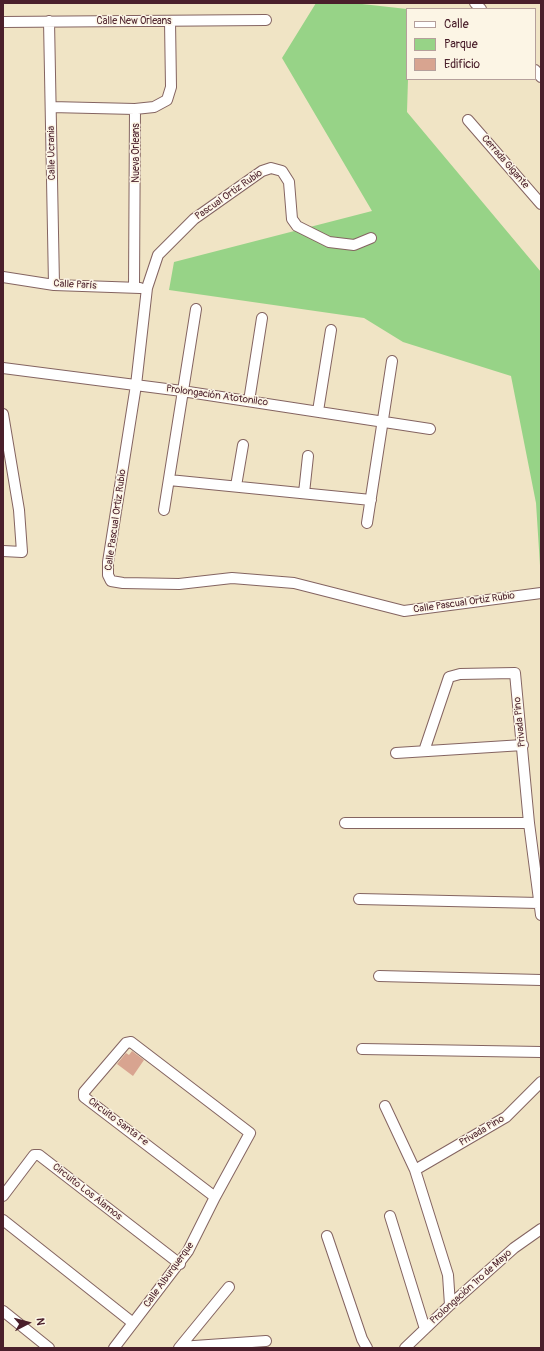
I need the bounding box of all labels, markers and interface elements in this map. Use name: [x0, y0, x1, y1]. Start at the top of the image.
legend: [406, 8, 536, 80]
street label: Calle New Orleans: [97, 15, 171, 27]
text: Calle: [444, 17, 469, 32]
text: Parque: [444, 37, 478, 52]
text: Edificio: [444, 57, 480, 72]
street label: Nueva Orleans: [130, 123, 142, 183]
street label: Calle Ucrania: [46, 126, 58, 180]
street label: Cerrada Gigante: [479, 133, 531, 191]
street label: Pascual Ortiz Rubio: [193, 167, 265, 223]
street label: Calle París: [53, 278, 97, 292]
street label: Prolongación Atotonilco: [165, 383, 269, 409]
street label: Calle Pascual Ortiz Rubio: [103, 469, 129, 571]
street label: Calle Pascual Ortiz Rubio: [413, 590, 515, 616]
street label: Privada Pino: [511, 696, 529, 748]
street label: Circuito Santa Fe: [86, 1095, 150, 1149]
street label: Privada Pino: [457, 1113, 507, 1149]
street label: Circuito Los Álamos: [50, 1161, 124, 1223]
street label: Calle Alburquerque: [141, 1240, 197, 1310]
street label: Prolongación 1ro de Mayo: [428, 1247, 514, 1327]
north arrow: [8, 1303, 48, 1343]
text: N: [34, 1317, 47, 1326]

